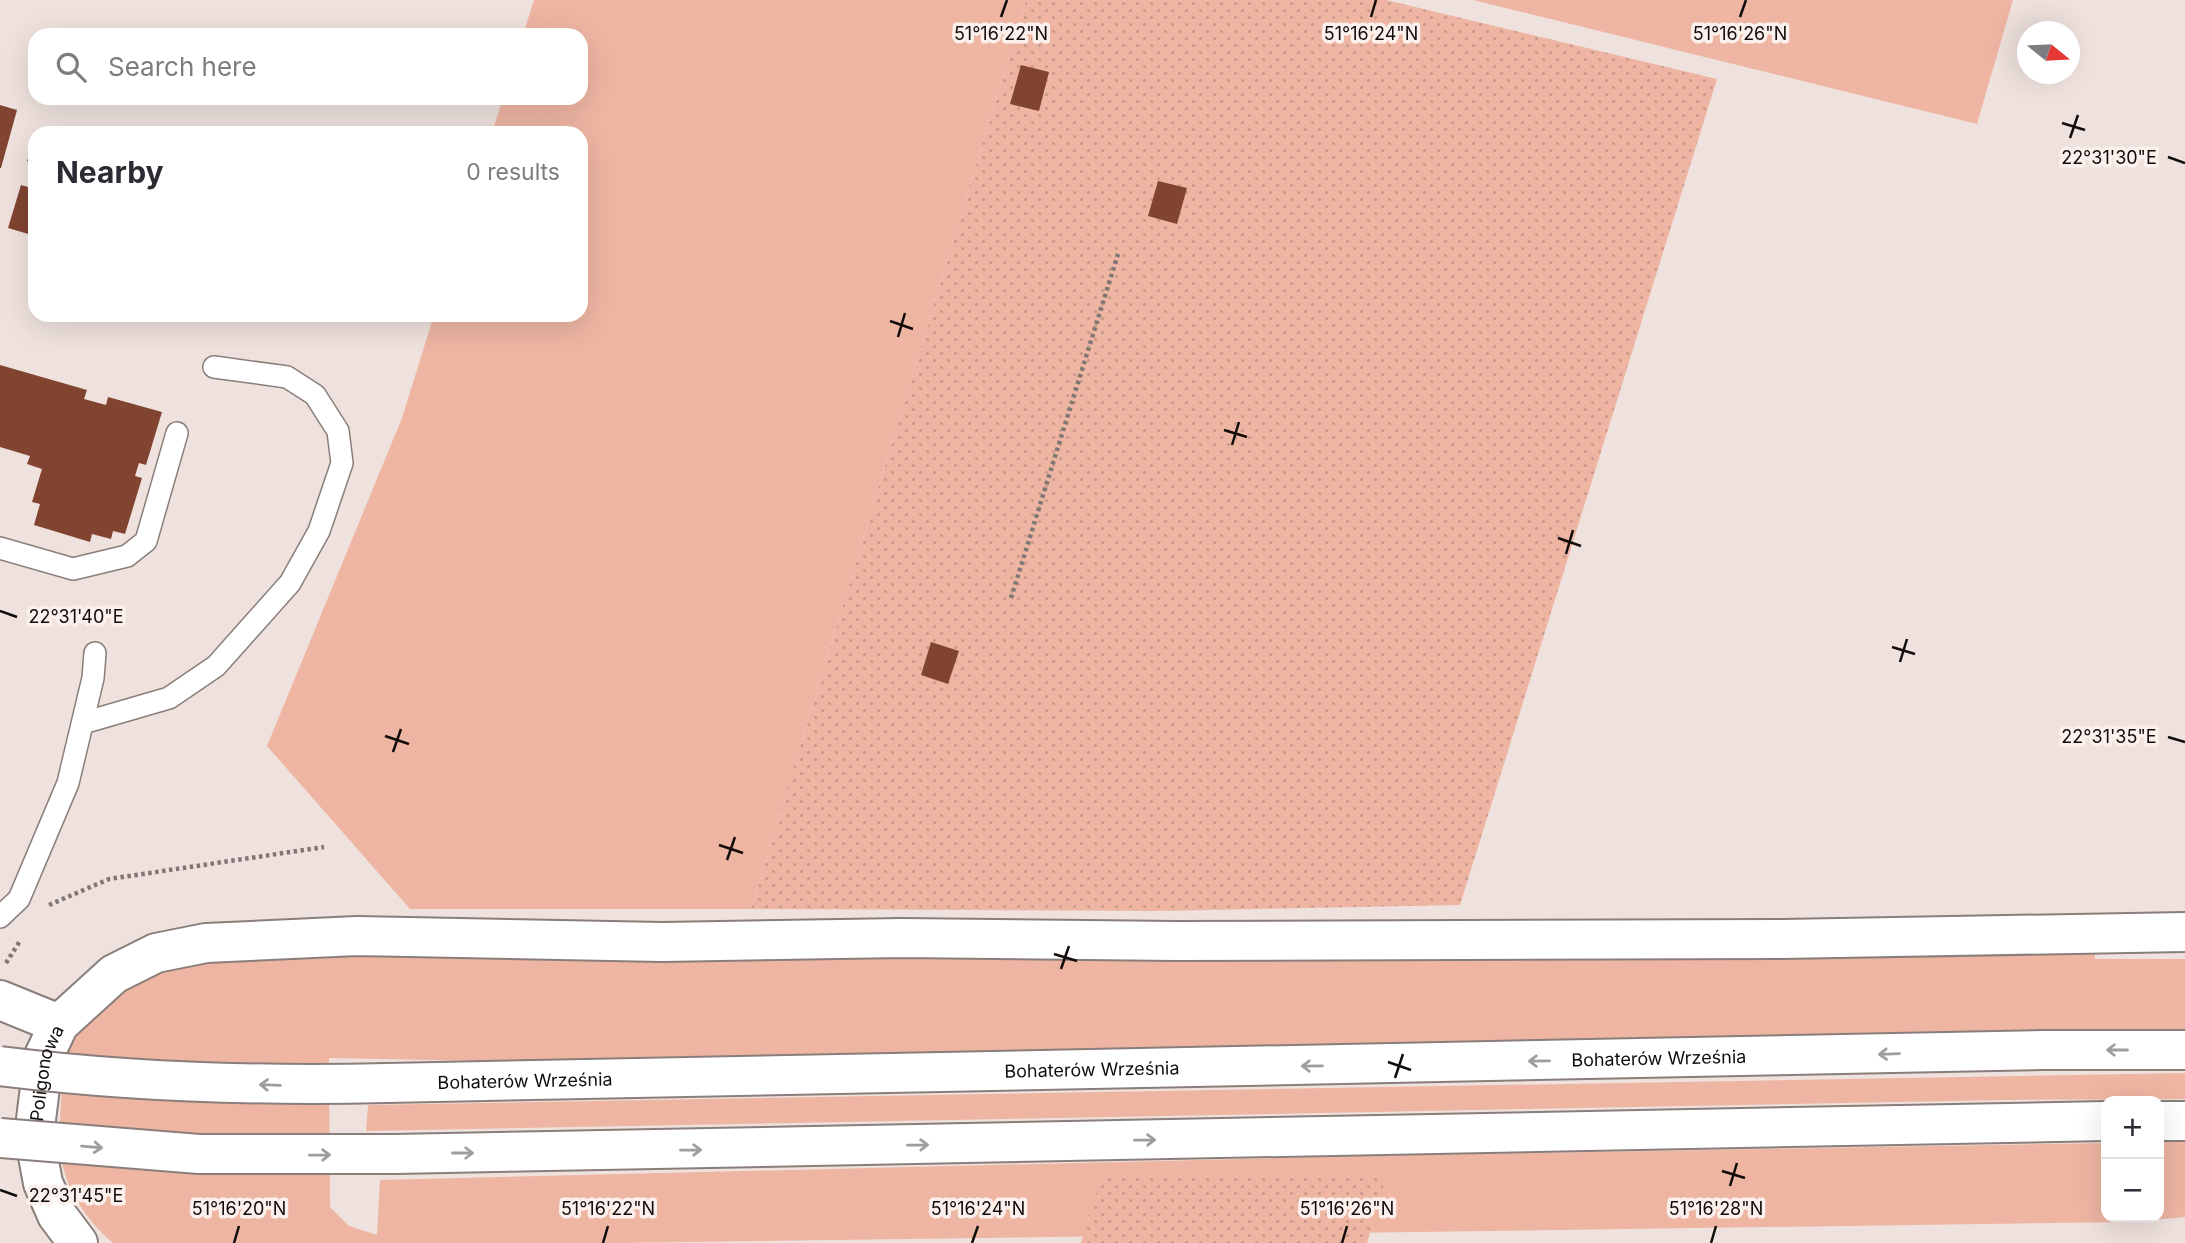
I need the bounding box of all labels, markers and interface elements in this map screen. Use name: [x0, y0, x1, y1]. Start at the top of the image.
north arrow: [2017, 21, 2080, 84]
text: 51°16'22"N: [954, 23, 1048, 44]
text: 51°16'24"N: [1324, 23, 1418, 44]
text: 51°16'26"N: [1693, 23, 1787, 44]
search box: [28, 28, 588, 105]
icon: search: [52, 48, 90, 86]
text: Search here: [108, 51, 257, 82]
text: 22°31'30"E: [2061, 147, 2157, 168]
text: Nearby: [56, 154, 164, 190]
text: 0 results: [466, 158, 560, 186]
text: 22°31'40"E: [28, 606, 124, 627]
text: 22°31'35"E: [2061, 726, 2157, 747]
street label: Poligonowa: [25, 1022, 67, 1123]
one-way arrow: [2106, 1043, 2129, 1057]
street label: Bohaterów Września: [1571, 1045, 1746, 1070]
one-way arrow: [1878, 1047, 1901, 1060]
one-way arrow: [1528, 1054, 1551, 1067]
street label: Bohaterów Września: [1004, 1057, 1180, 1081]
one-way arrow: [1301, 1059, 1324, 1072]
street label: Bohaterów Września: [437, 1068, 613, 1092]
one-way arrow: [259, 1078, 282, 1092]
map controls: [2101, 1096, 2164, 1222]
button: +: [2101, 1096, 2164, 1159]
one-way arrow: [1134, 1133, 1157, 1147]
one-way arrow: [906, 1139, 929, 1152]
one-way arrow: [80, 1141, 103, 1154]
one-way arrow: [679, 1143, 702, 1157]
one-way arrow: [451, 1146, 474, 1160]
one-way arrow: [308, 1148, 331, 1162]
button: −: [2101, 1159, 2164, 1222]
text: 22°31'45"E: [29, 1185, 123, 1206]
text: 51°16'20"N: [192, 1198, 286, 1219]
text: 51°16'22"N: [561, 1198, 655, 1219]
text: 51°16'24"N: [931, 1198, 1025, 1219]
text: 51°16'26"N: [1300, 1198, 1394, 1219]
text: 51°16'28"N: [1669, 1198, 1763, 1219]

